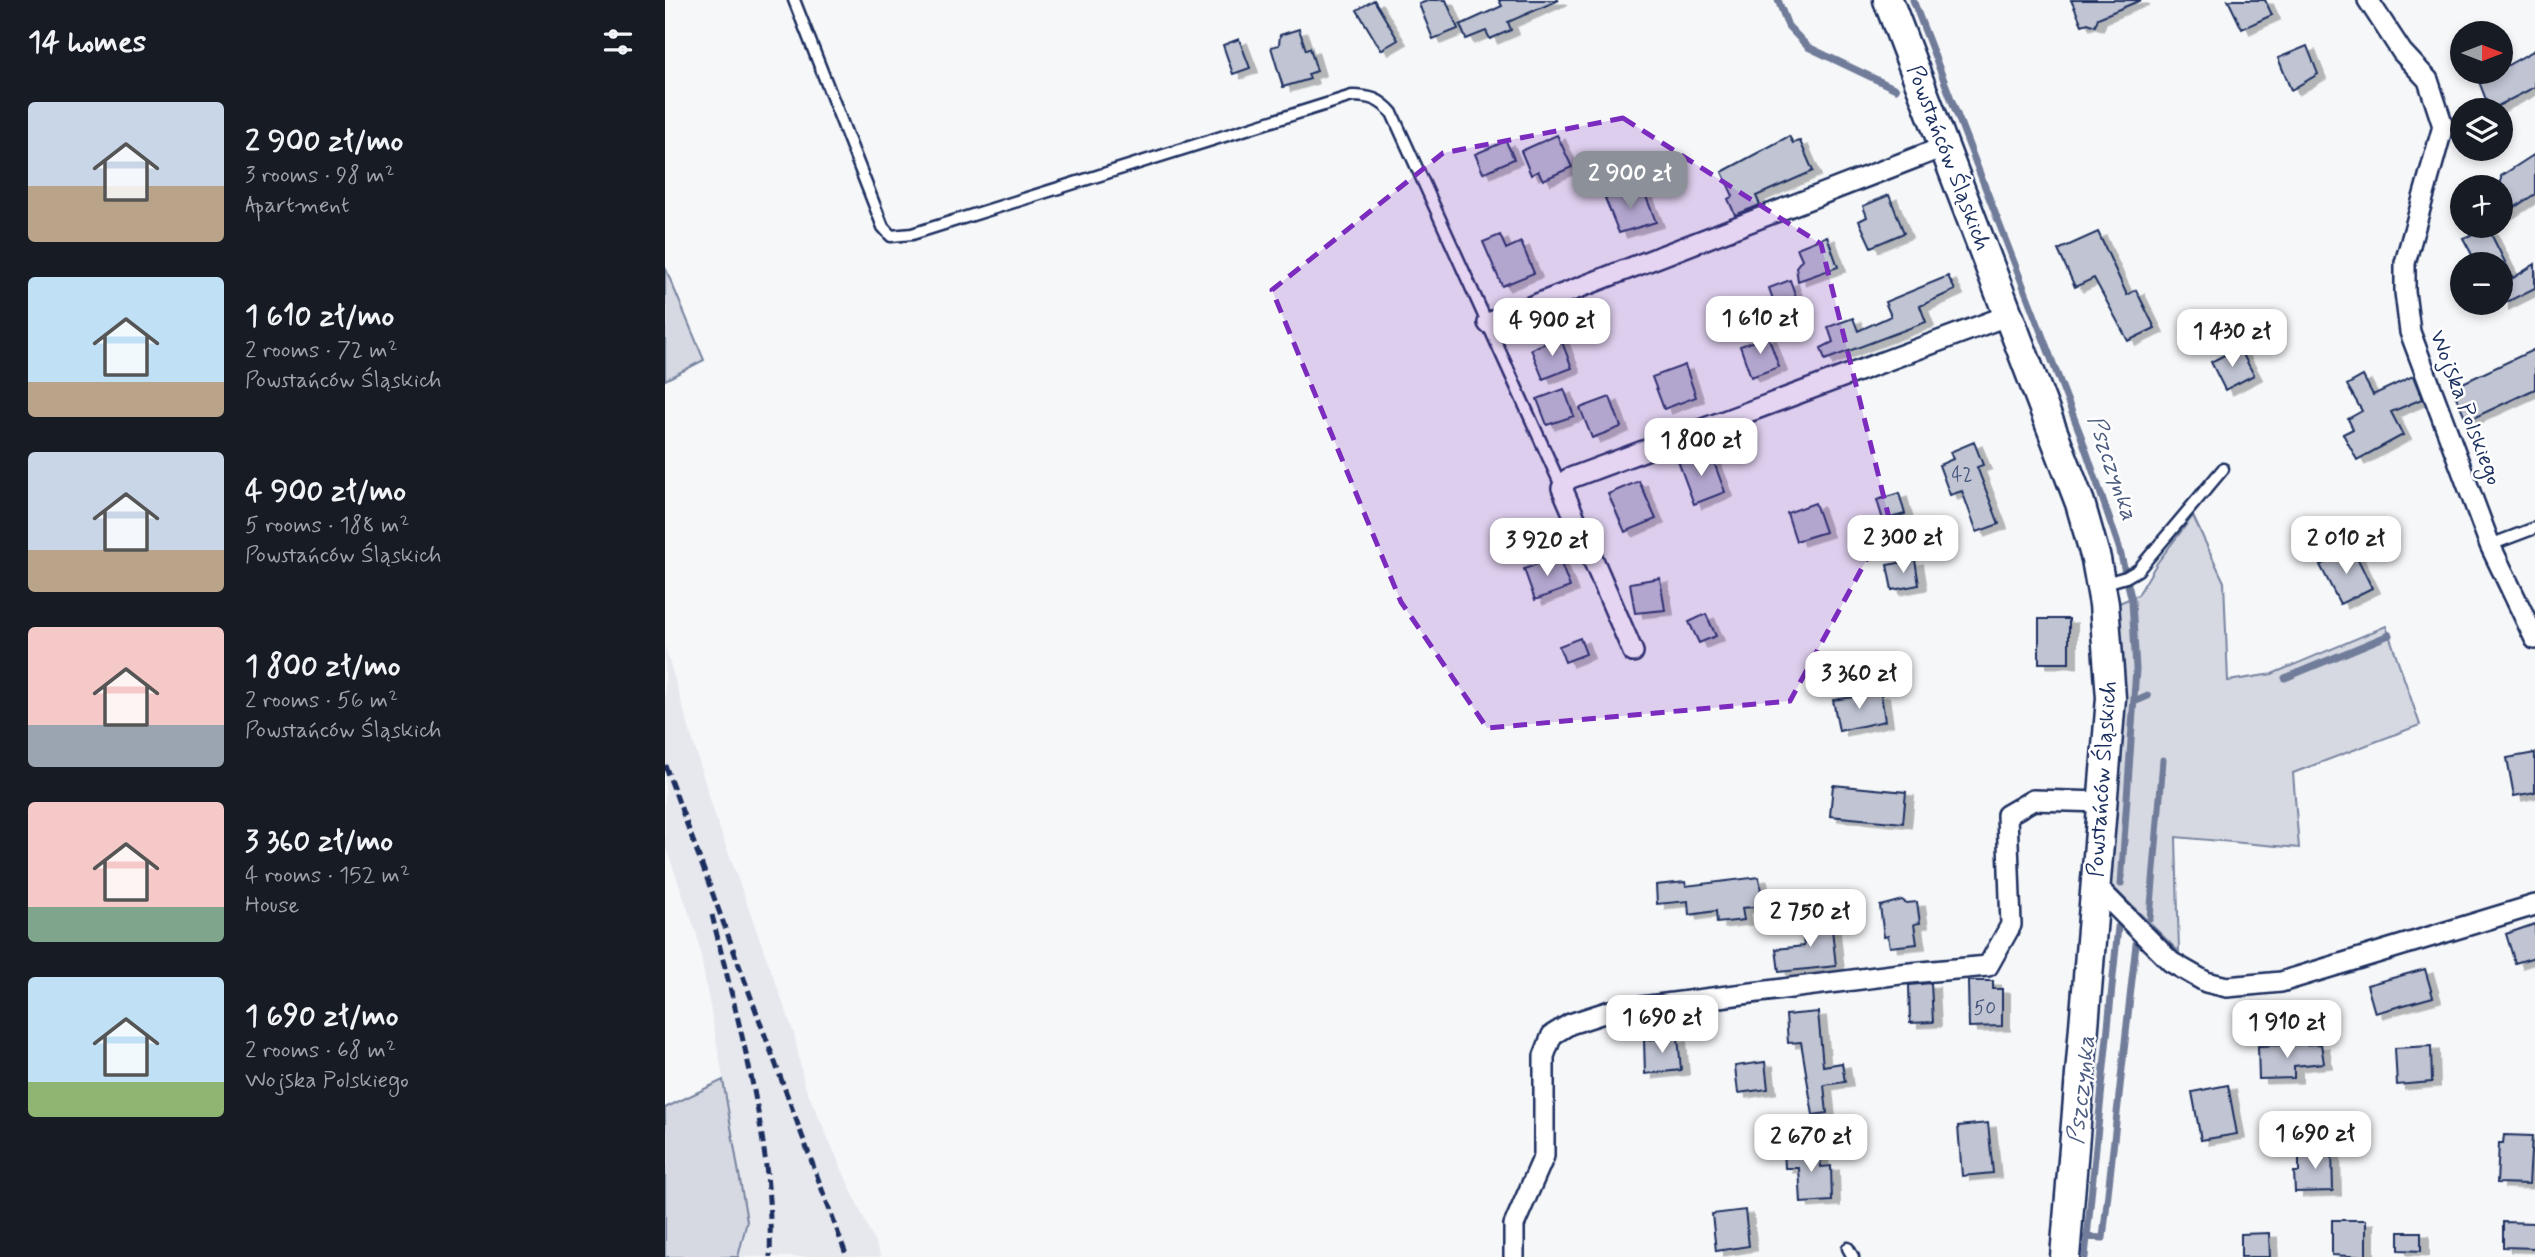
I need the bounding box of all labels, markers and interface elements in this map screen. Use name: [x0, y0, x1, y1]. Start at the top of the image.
north arrow: [2450, 21, 2513, 84]
map controls: [2450, 21, 2513, 315]
text: 14 homes: [28, 23, 146, 62]
icon: filters: [599, 23, 637, 61]
street label: Powstańców Śląskich: [1899, 61, 1997, 255]
button: layers: [2450, 98, 2513, 161]
text: 2 900 zł/mo: [245, 122, 403, 161]
icon: home: [84, 130, 168, 214]
pin: 2 900 zł: [1558, 152, 1702, 211]
text: 2 900 zł: [1588, 159, 1672, 189]
text: 3 rooms · 98 m²: [245, 161, 395, 191]
button: +: [2450, 175, 2513, 238]
text: Apartment: [245, 191, 350, 221]
button: −: [2450, 252, 2513, 315]
pin: 1 610 zł: [1688, 296, 1832, 356]
text: 1 610 zł/mo: [245, 297, 394, 336]
pin: 4 900 zł: [1480, 298, 1624, 358]
text: 1 610 zł: [1722, 304, 1798, 334]
icon: home: [84, 305, 168, 389]
text: 4 900 zł: [1509, 306, 1595, 336]
pin: 1 430 zł: [2160, 310, 2304, 369]
text: 1 430 zł: [2193, 317, 2271, 347]
street label: Wojska Polskiego: [2420, 326, 2508, 491]
text: 2 rooms · 72 m²: [245, 336, 398, 366]
text: Powstańców Śląskich: [245, 366, 442, 396]
water label: Pszczynka: [2080, 411, 2144, 525]
pin: 1 800 zł: [1629, 419, 1773, 478]
text: 1 800 zł: [1660, 426, 1742, 456]
house number: 42: [1951, 463, 1973, 488]
text: 4 900 zł/mo: [245, 472, 406, 511]
icon: home: [84, 480, 168, 564]
text: 5 rooms · 188 m²: [245, 511, 409, 541]
pin: 2 300 zł: [1831, 516, 1975, 575]
pin: 2 010 zł: [2274, 516, 2418, 576]
pin: 3 920 zł: [1475, 518, 1619, 578]
text: 2 300 zł: [1863, 523, 1943, 553]
text: 2 010 zł: [2307, 524, 2385, 554]
text: 3 920 zł: [1506, 526, 1588, 556]
text: Powstańców Śląskich: [245, 541, 442, 571]
text: 1 800 zł/mo: [245, 647, 401, 686]
pin: 3 360 zł: [1787, 652, 1931, 711]
icon: home: [84, 655, 168, 739]
text: 3 360 zł: [1821, 659, 1897, 689]
street label: Powstańców Śląskich: [2081, 680, 2125, 878]
text: 2 rooms · 56 m²: [245, 686, 398, 716]
text: Powstańców Śląskich: [245, 716, 442, 746]
text: 3 360 zł/mo: [245, 822, 393, 861]
icon: home: [84, 830, 168, 914]
text: 4 rooms · 152 m²: [245, 861, 410, 891]
pin: 2 750 zł: [1738, 890, 1882, 949]
text: House: [245, 891, 299, 921]
text: 2 750 zł: [1770, 897, 1850, 927]
pin: 1 690 zł: [1590, 996, 1734, 1055]
house number: 50: [1974, 996, 1996, 1021]
text: 1 690 zł/mo: [245, 997, 399, 1036]
pin: 1 910 zł: [2215, 1000, 2359, 1060]
text: 1 690 zł: [1622, 1003, 1702, 1033]
icon: home: [84, 1005, 168, 1089]
text: 1 910 zł: [2248, 1008, 2326, 1038]
water label: Pszczynka: [2061, 1034, 2103, 1146]
text: 2 rooms · 68 m²: [245, 1036, 396, 1066]
text: Wojska Polskiego: [245, 1066, 409, 1096]
pin: 1 690 zł: [2243, 1112, 2387, 1171]
pin: 2 670 zł: [1739, 1114, 1883, 1174]
text: 1 690 zł: [2275, 1119, 2355, 1149]
text: 2 670 zł: [1770, 1122, 1852, 1152]

